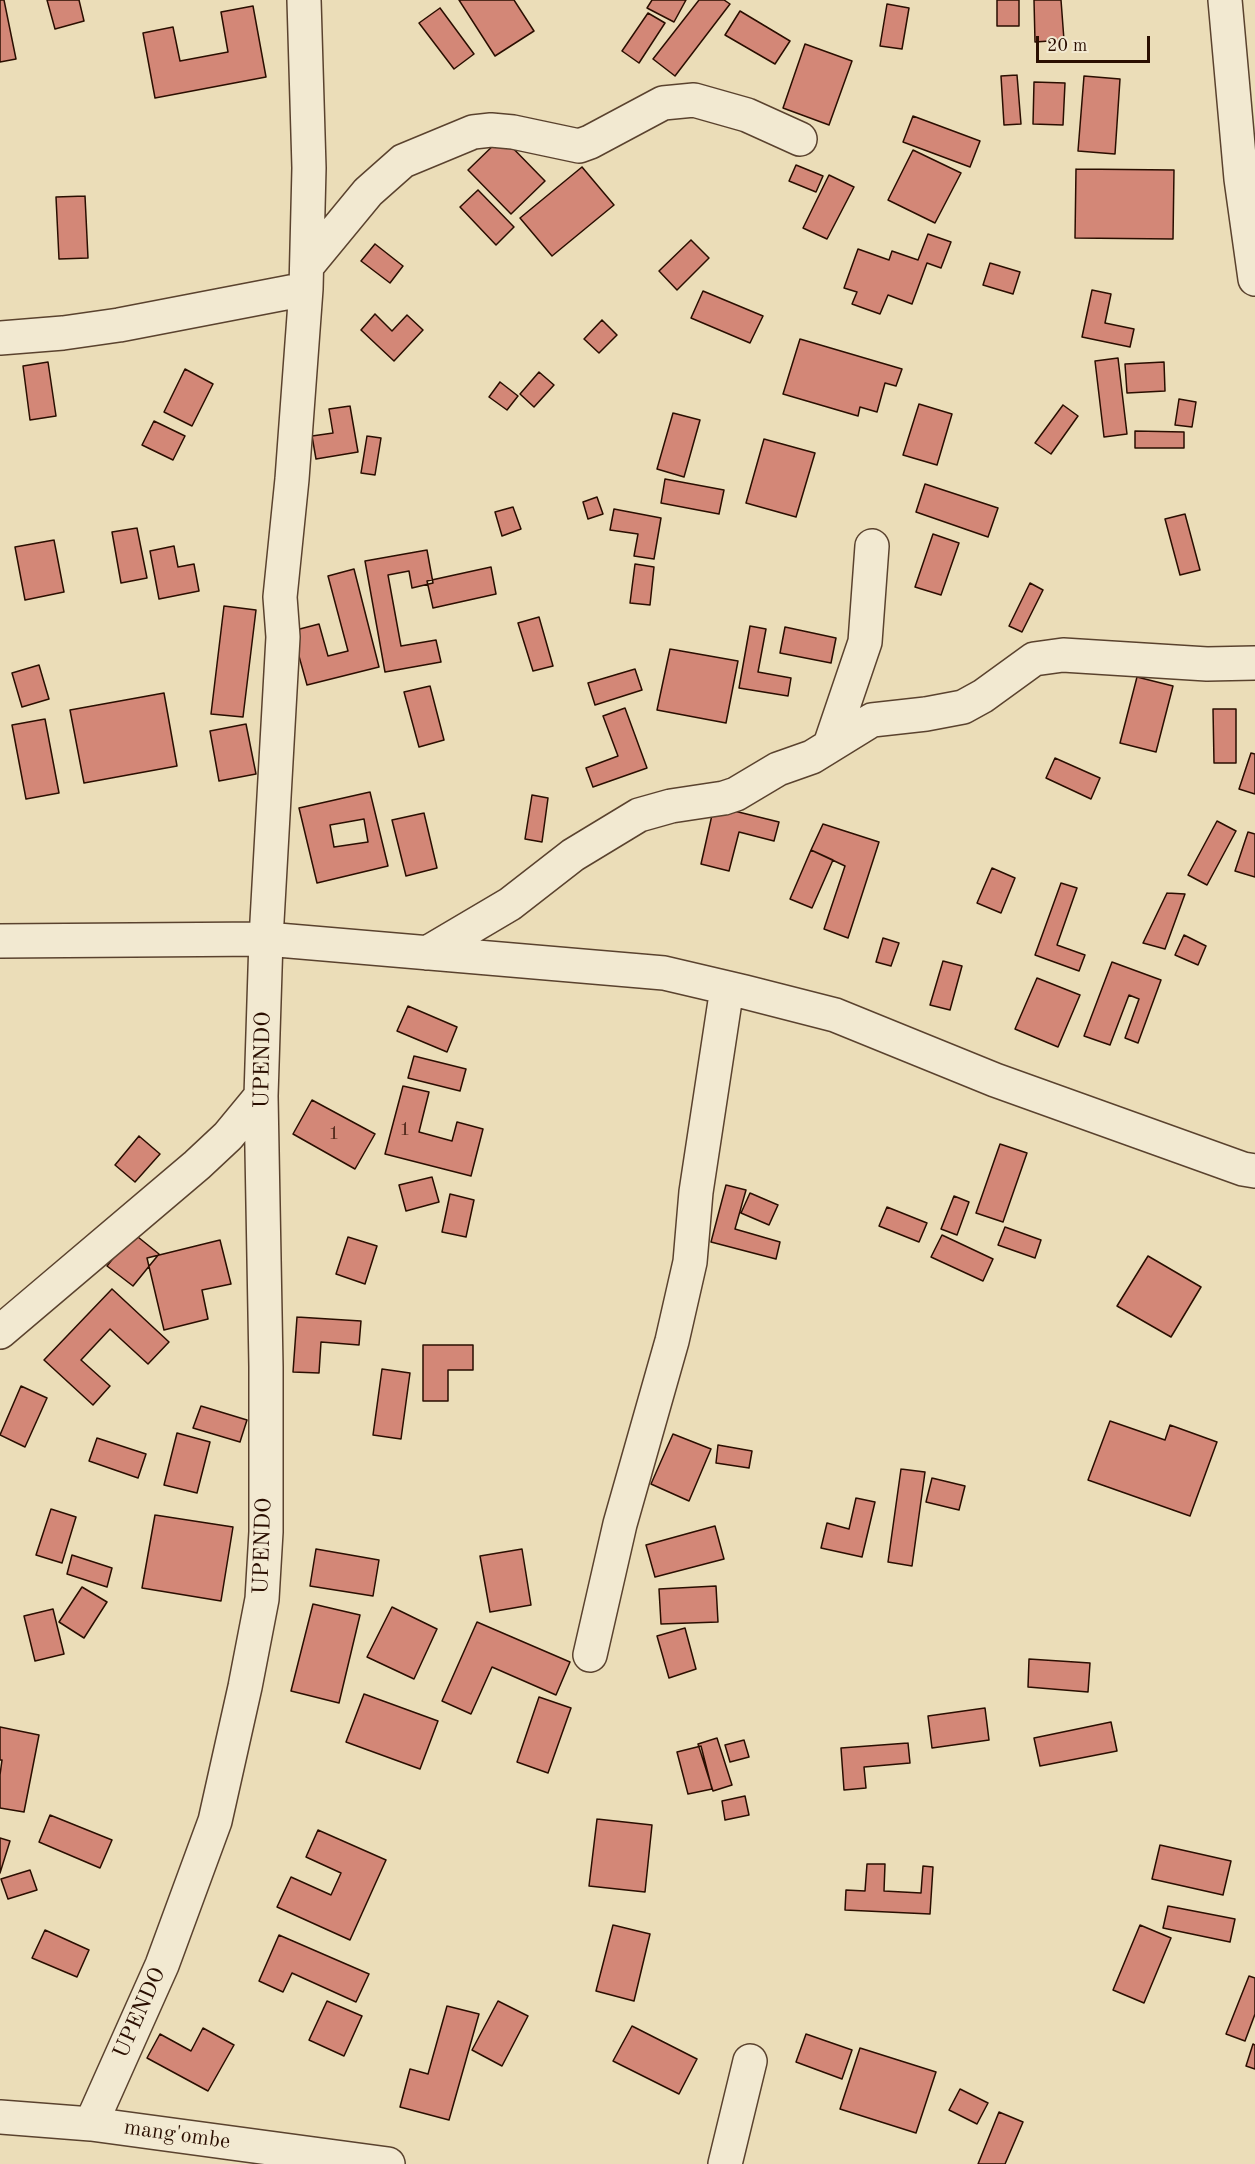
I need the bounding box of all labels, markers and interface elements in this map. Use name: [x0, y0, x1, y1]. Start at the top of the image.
scale bar: [1039, 24, 1153, 62]
text: 20 m: [1047, 37, 1087, 55]
street label: UPENDO: [249, 1011, 277, 1109]
house number: 1: [399, 1118, 411, 1142]
house number: 1: [328, 1122, 340, 1146]
street label: UPENDO: [248, 1497, 278, 1595]
street label: UPENDO: [108, 1963, 172, 2063]
street label: mang'ombe: [122, 2114, 232, 2156]

